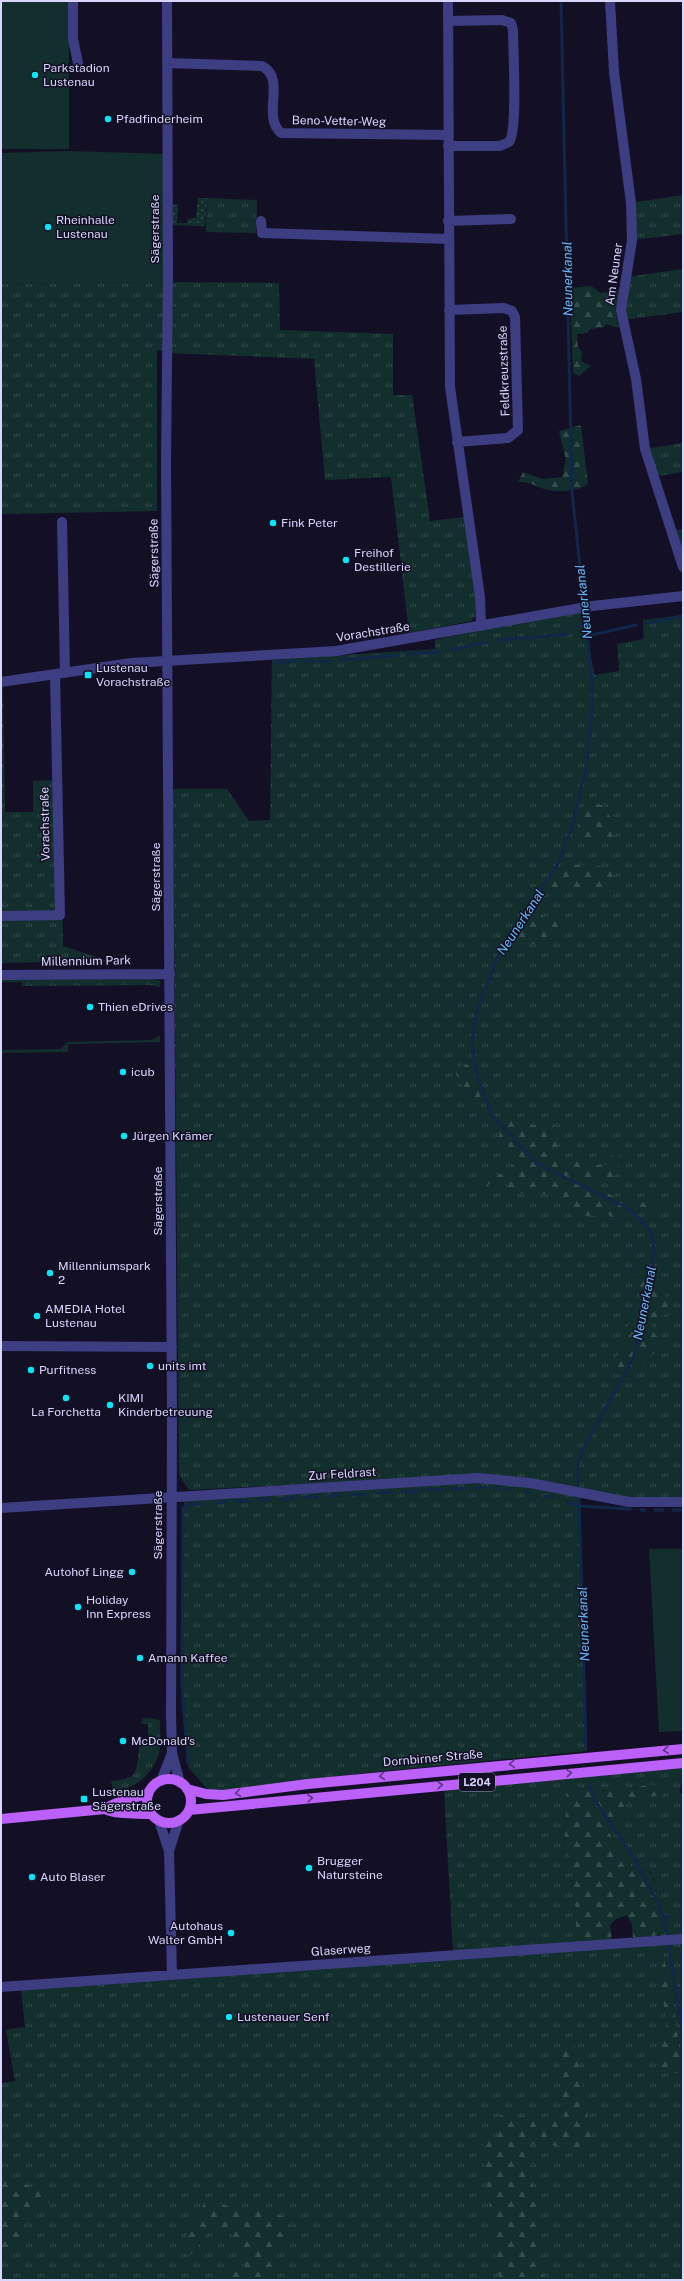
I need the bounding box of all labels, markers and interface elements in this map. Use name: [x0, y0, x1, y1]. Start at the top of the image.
place label: Parkstadion Lustenau: [43, 61, 110, 89]
marker: Parkstadion Lustenau: [30, 70, 40, 80]
place label: Pfadfinderheim: [116, 112, 203, 126]
street label: Beno-Vetter-Weg: [292, 113, 386, 129]
marker: Pfadfinderheim: [103, 114, 113, 124]
street label: Sägerstraße: [148, 194, 162, 263]
place label: Rheinhalle Lustenau: [56, 213, 115, 241]
marker: Rheinhalle Lustenau: [43, 222, 53, 232]
water label: Neunerkanal: [559, 241, 576, 317]
street label: Am Neuner: [603, 242, 625, 306]
street label: Feldkreuzstraße: [495, 325, 513, 417]
place label: Fink Peter: [281, 516, 338, 530]
street label: Sägerstraße: [146, 518, 162, 588]
marker: Fink Peter: [268, 518, 278, 528]
place label: Freihof Destillerie: [354, 546, 411, 574]
marker: Freihof Destillerie: [341, 555, 351, 565]
water label: Neunerkanal: [572, 564, 595, 640]
street label: Vorachstraße: [335, 619, 411, 645]
place label: Lustenau Vorachstraße: [96, 661, 171, 689]
marker: Lustenau Vorachstraße: [83, 670, 93, 680]
street label: Vorachstraße: [37, 787, 53, 861]
street label: Sägerstraße: [149, 842, 163, 911]
water label: Neunerkanal: [494, 887, 547, 958]
street label: Millennium Park: [41, 953, 131, 969]
place label: Thien eDrives: [98, 1000, 173, 1014]
marker: Thien eDrives: [85, 1002, 95, 1012]
place label: icub: [131, 1065, 155, 1079]
marker: icub: [118, 1067, 128, 1077]
place label: Jürgen Krämer: [132, 1129, 214, 1143]
marker: Jürgen Krämer: [119, 1131, 129, 1141]
street label: Sägerstraße: [151, 1166, 165, 1235]
place label: Millenniumspark 2: [58, 1259, 151, 1287]
water label: Neunerkanal: [630, 1265, 659, 1341]
marker: Millenniumspark 2: [45, 1268, 55, 1278]
place label: AMEDIA Hotel Lustenau: [45, 1302, 126, 1330]
marker: AMEDIA Hotel Lustenau: [32, 1311, 42, 1321]
place label: units imt: [158, 1359, 207, 1373]
marker: units imt: [145, 1361, 155, 1371]
place label: Purfitness: [39, 1363, 96, 1377]
marker: Purfitness: [26, 1365, 36, 1375]
place label: KIMI Kinderbetreuung: [118, 1391, 213, 1419]
marker: La Forchetta: [61, 1393, 71, 1403]
marker: KIMI Kinderbetreuung: [105, 1400, 115, 1410]
place label: La Forchetta: [31, 1405, 101, 1419]
street label: Zur Feldrast: [307, 1465, 377, 1483]
street label: Sägerstraße: [151, 1490, 165, 1559]
place label: Autohof Lingg: [45, 1565, 124, 1579]
marker: Autohof Lingg: [127, 1567, 137, 1577]
water label: Neunerkanal: [575, 1586, 592, 1662]
place label: Holiday Inn Express: [86, 1593, 151, 1621]
marker: Holiday Inn Express: [73, 1602, 83, 1612]
place label: Amann Kaffee: [148, 1651, 228, 1665]
marker: Amann Kaffee: [135, 1653, 145, 1663]
place label: McDonald's: [131, 1734, 195, 1748]
marker: McDonald's: [118, 1736, 128, 1746]
one-way arrow: [663, 1745, 669, 1754]
street label: Dornbirner Straße: [382, 1747, 484, 1769]
one-way arrow: [509, 1759, 515, 1768]
one-way arrow: [566, 1769, 572, 1778]
one-way arrow: [379, 1772, 386, 1781]
road number: L204: [459, 1773, 495, 1791]
one-way arrow: [437, 1781, 443, 1790]
place label: Lustenau Sägerstraße: [92, 1785, 161, 1813]
one-way arrow: [235, 1788, 241, 1797]
marker: Lustenau Sägerstraße: [79, 1794, 89, 1804]
one-way arrow: [307, 1794, 313, 1803]
place label: Brugger Natursteine: [317, 1854, 383, 1882]
marker: Brugger Natursteine: [304, 1863, 314, 1873]
place label: Auto Blaser: [40, 1870, 106, 1884]
marker: Auto Blaser: [27, 1872, 37, 1882]
place label: Autohaus Walter GmbH: [148, 1919, 223, 1947]
marker: Autohaus Walter GmbH: [226, 1928, 236, 1938]
street label: Glaserweg: [311, 1941, 371, 1959]
place label: Lustenauer Senf: [237, 2010, 330, 2024]
marker: Lustenauer Senf: [224, 2012, 234, 2022]

